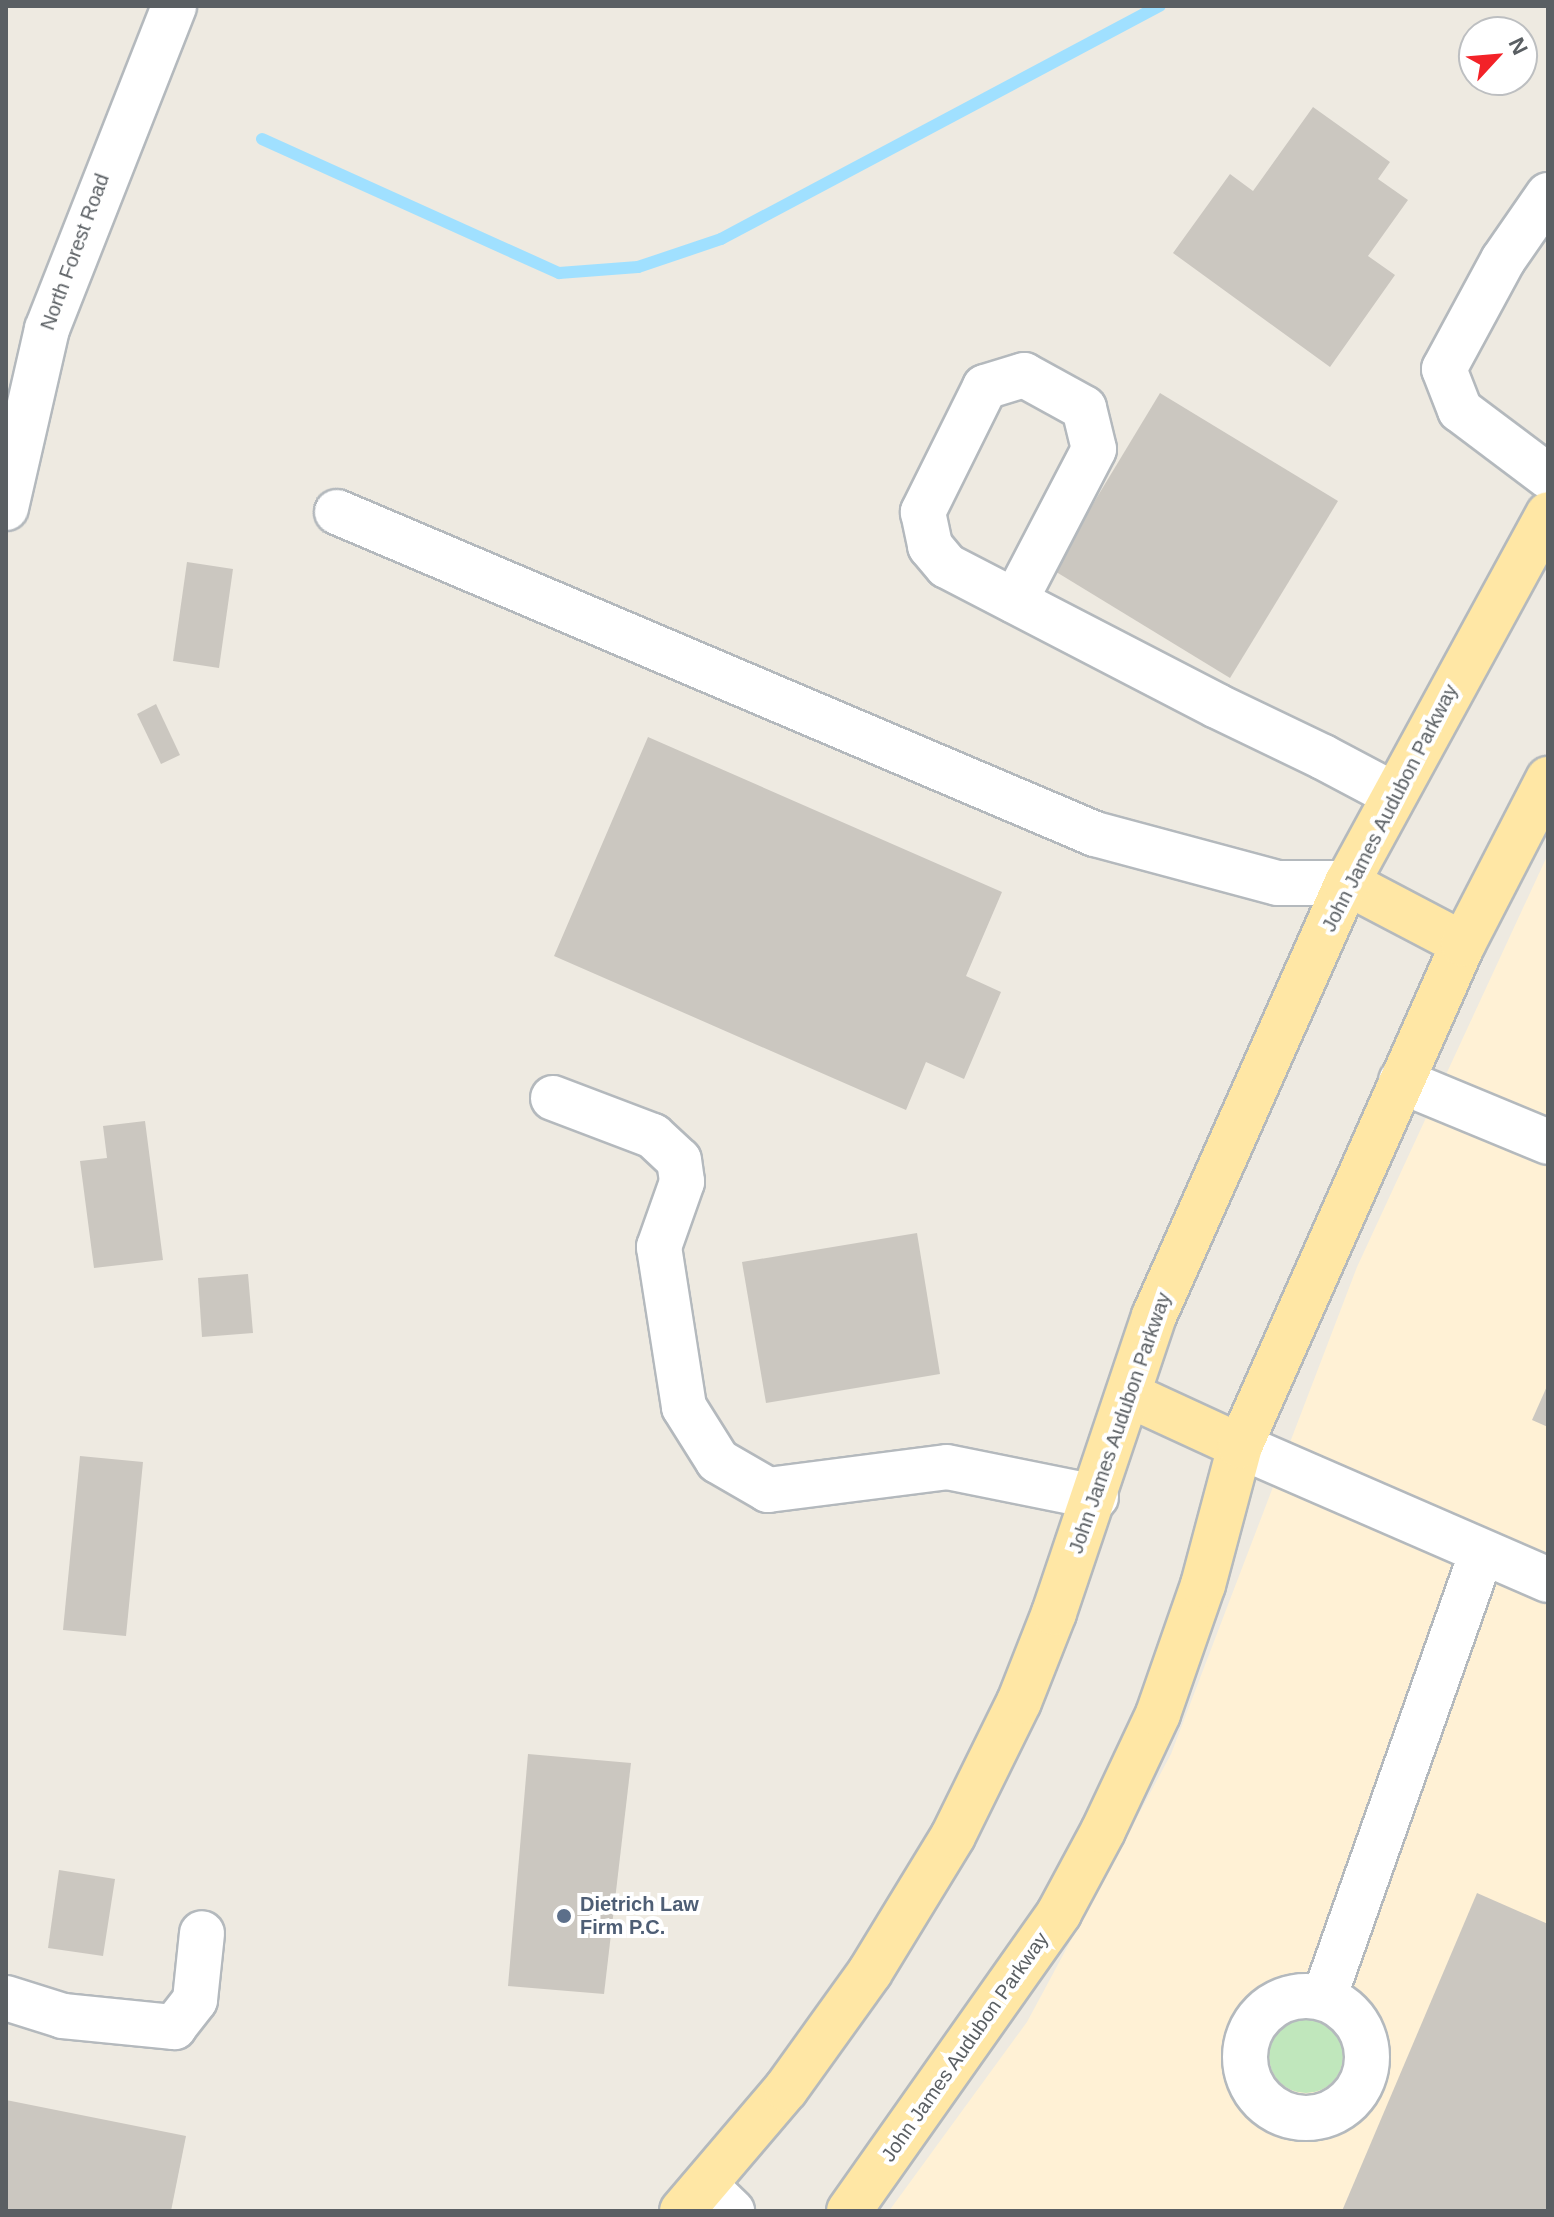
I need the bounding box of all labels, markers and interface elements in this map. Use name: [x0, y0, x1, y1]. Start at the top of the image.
north arrow: [1458, 16, 1538, 96]
text: N: [1504, 34, 1533, 59]
street label: North Forest Road: [36, 171, 114, 333]
street label: John James Audubon Parkway: [1317, 680, 1463, 936]
street label: John James Audubon Parkway: [1064, 1289, 1176, 1557]
place label: Dietrich Law Firm P.C.: [580, 1892, 699, 1939]
marker: Dietrich Law Firm P.C.: [555, 1907, 573, 1925]
street label: John James Audubon Parkway: [876, 1927, 1054, 2167]

